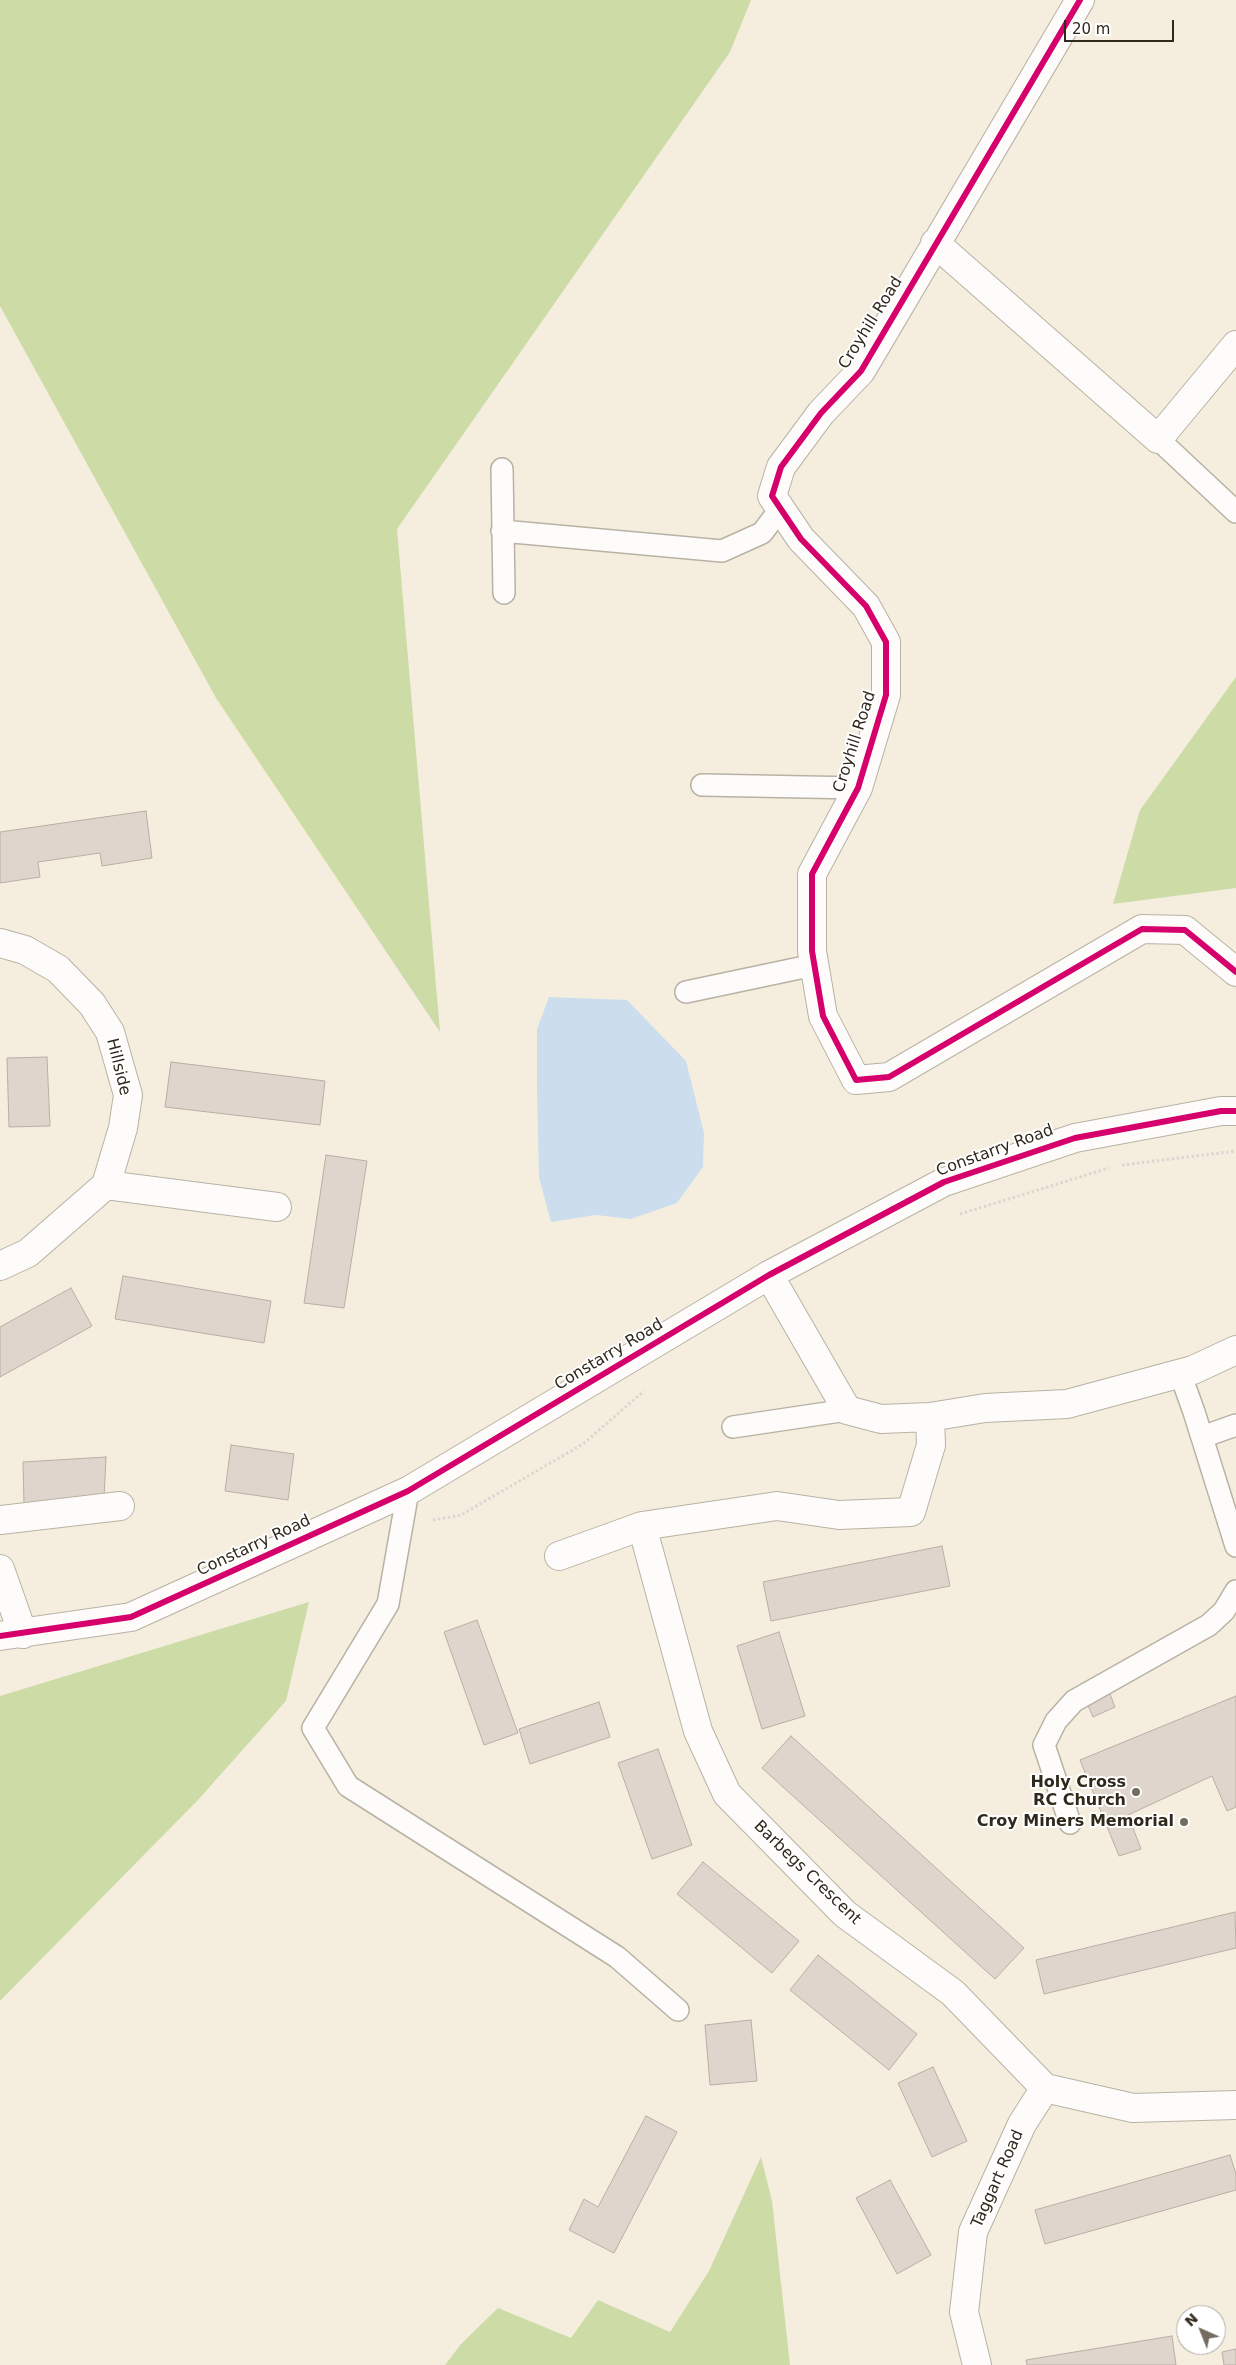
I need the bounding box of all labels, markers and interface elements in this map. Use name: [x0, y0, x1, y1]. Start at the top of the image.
scale bar: [1066, 10, 1176, 42]
text: 20 m: [1072, 20, 1110, 38]
street label: Croyhill Road: [835, 273, 907, 373]
street label: Croyhill Road: [830, 689, 880, 795]
street label: Hillside: [102, 1036, 134, 1098]
street label: Constarry Road: [934, 1121, 1056, 1181]
street label: Constarry Road: [551, 1315, 667, 1395]
street label: Constarry Road: [194, 1511, 314, 1581]
place label: Holy Cross RC Church: [1030, 1773, 1126, 1811]
marker: Holy Cross RC Church: [1130, 1786, 1142, 1798]
place label: Croy Miners Memorial: [977, 1812, 1174, 1832]
marker: Croy Miners Memorial: [1178, 1816, 1190, 1828]
street label: Barbegs Crescent: [749, 1817, 865, 1929]
street label: Taggart Road: [968, 2127, 1028, 2231]
north arrow: [1176, 2305, 1226, 2355]
text: N: [1182, 2310, 1201, 2330]

